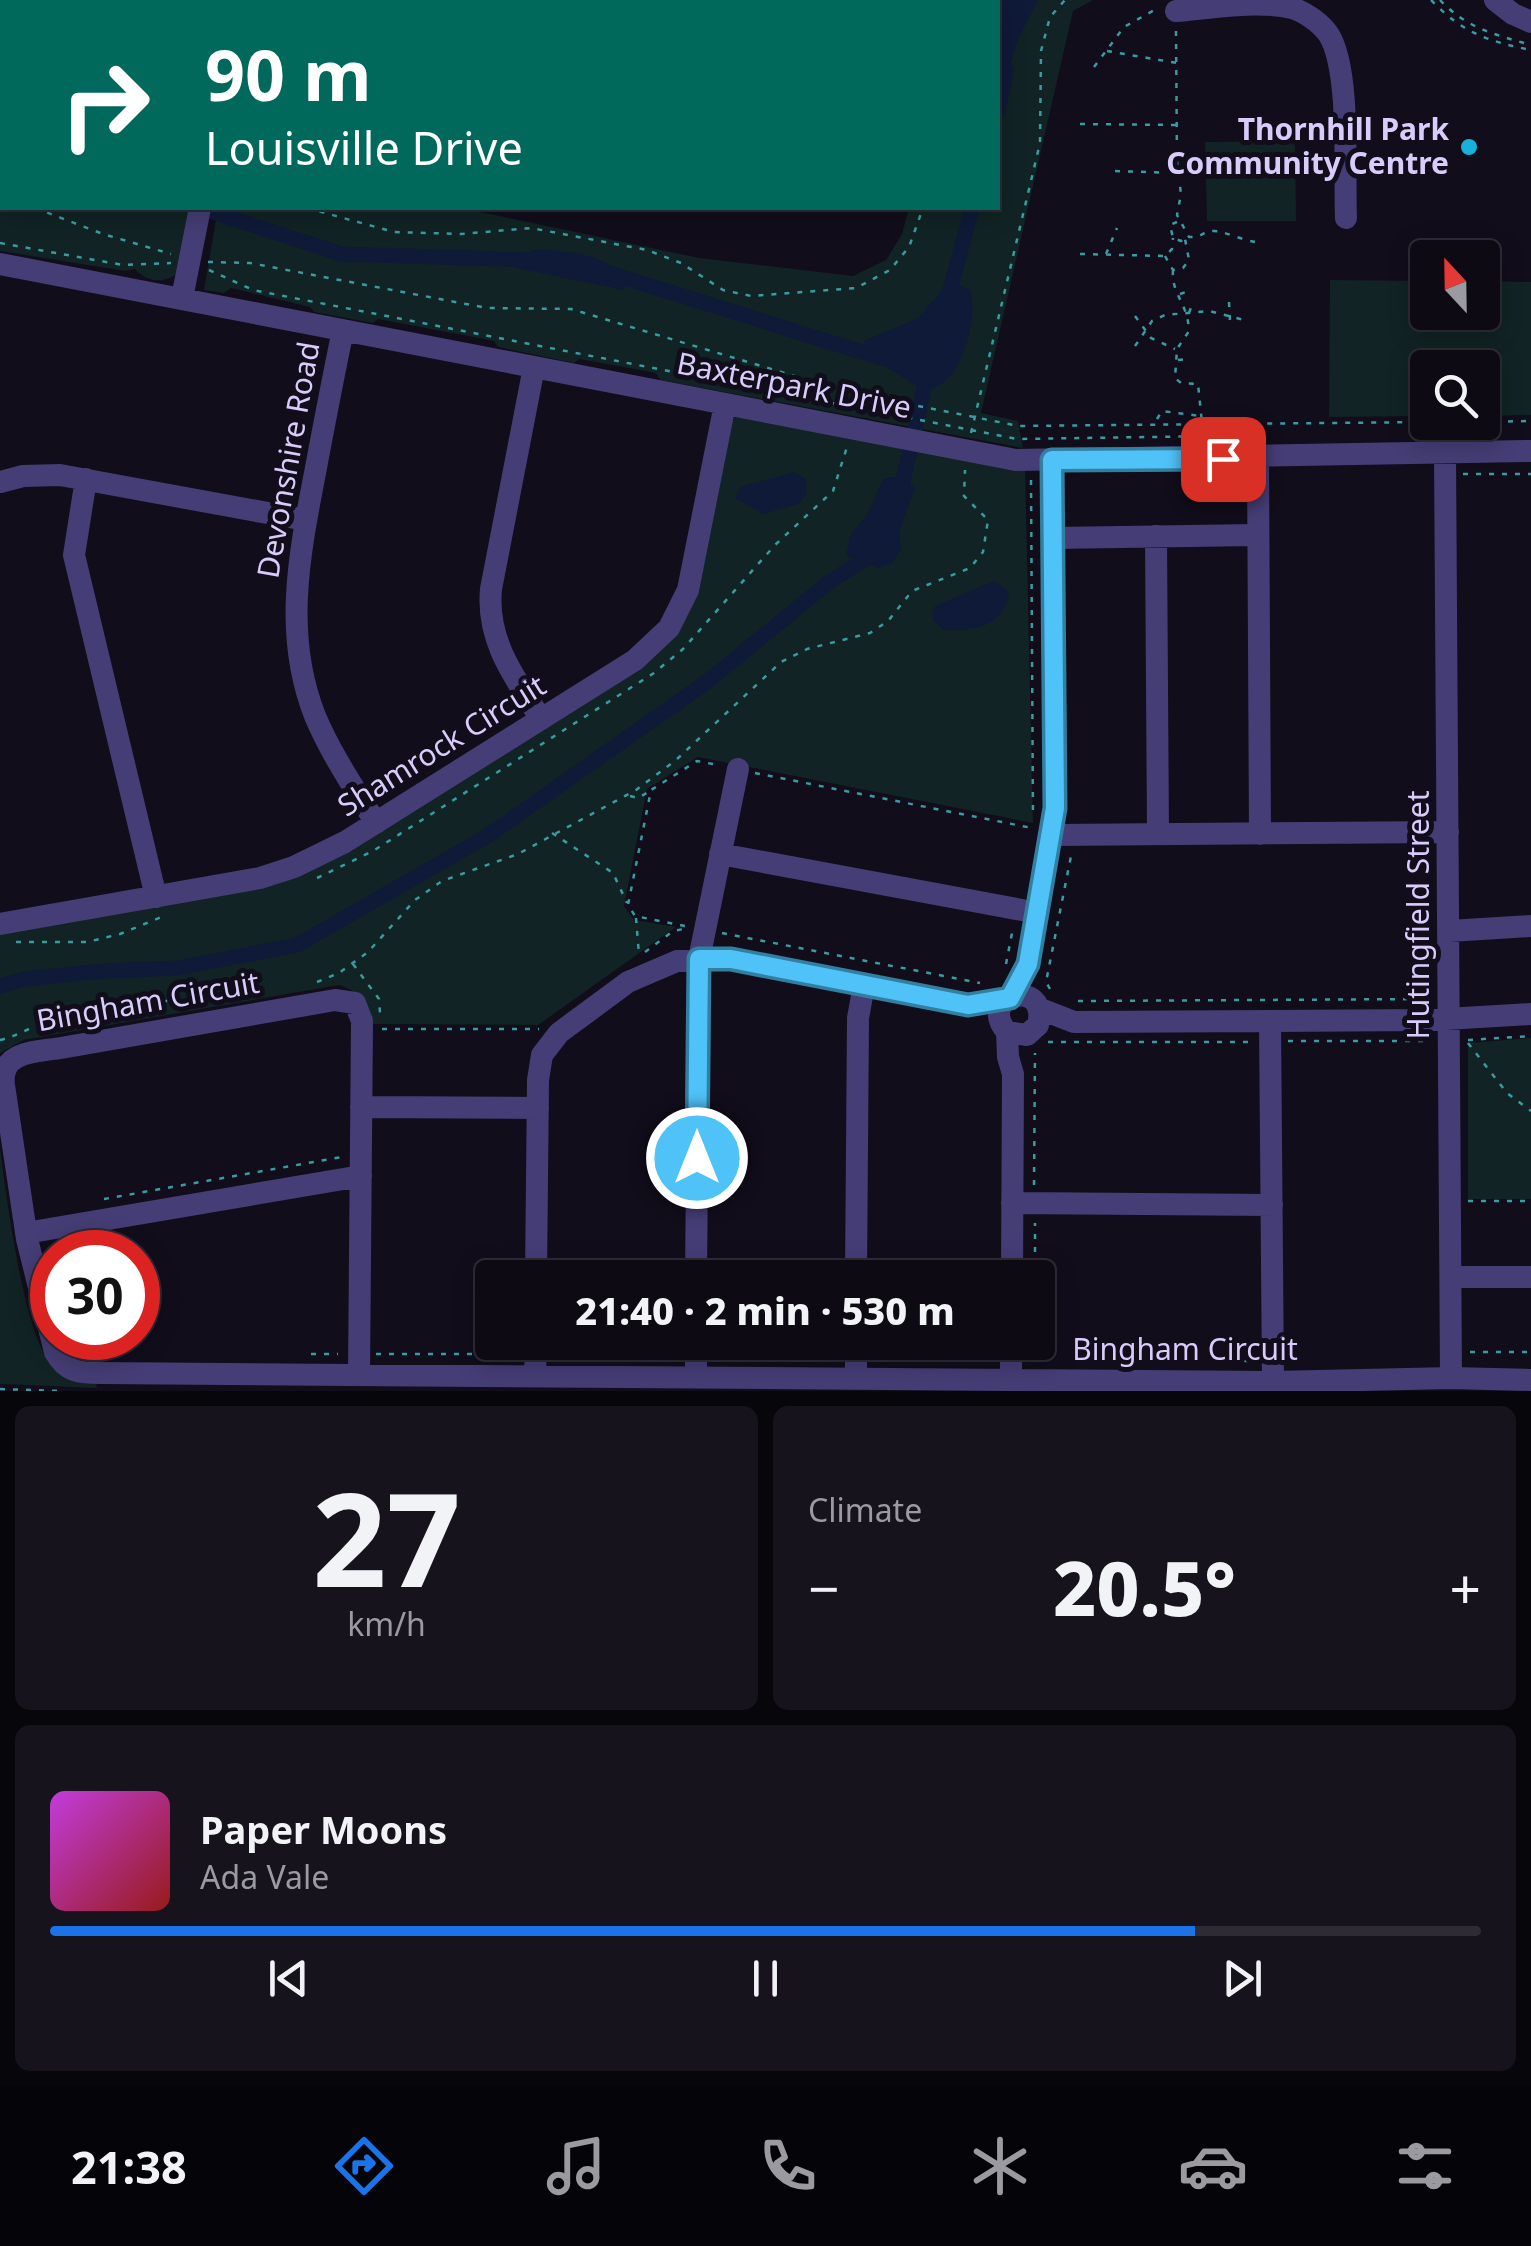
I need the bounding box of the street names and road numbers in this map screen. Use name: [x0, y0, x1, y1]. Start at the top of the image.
street label: Devonshire Road: [247, 338, 328, 581]
street label: Baxterpark Drive: [674, 342, 915, 427]
street label: Shamrock Circuit: [329, 664, 553, 825]
street label: Hutingfield Street: [1397, 790, 1438, 1040]
street label: Bingham Circuit: [33, 961, 262, 1040]
street label: Bingham Circuit: [1072, 1328, 1298, 1369]

